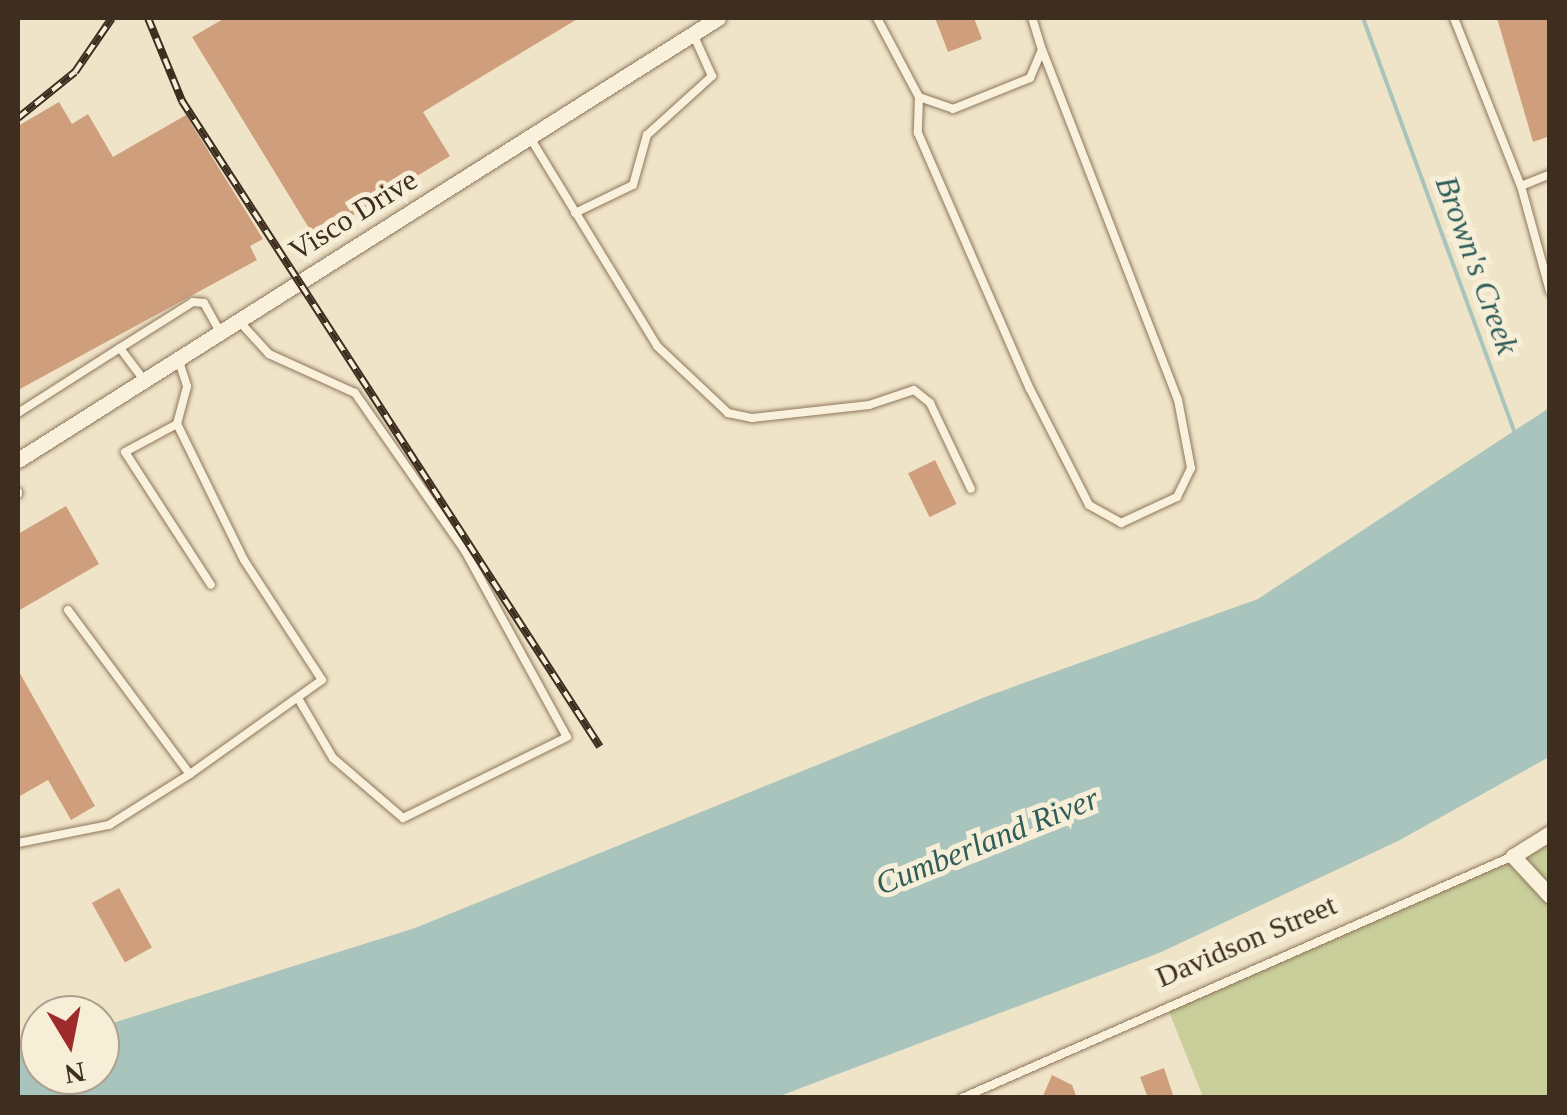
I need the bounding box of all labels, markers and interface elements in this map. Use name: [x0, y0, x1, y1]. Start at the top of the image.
street label: Visco Drive: [282, 162, 424, 268]
water label: Brown's Creek: [1427, 171, 1527, 359]
water label: Cumberland River: [870, 779, 1104, 903]
street label: Davidson Street: [1150, 887, 1342, 995]
north arrow: [20, 995, 120, 1095]
text: N: [62, 1056, 88, 1090]

